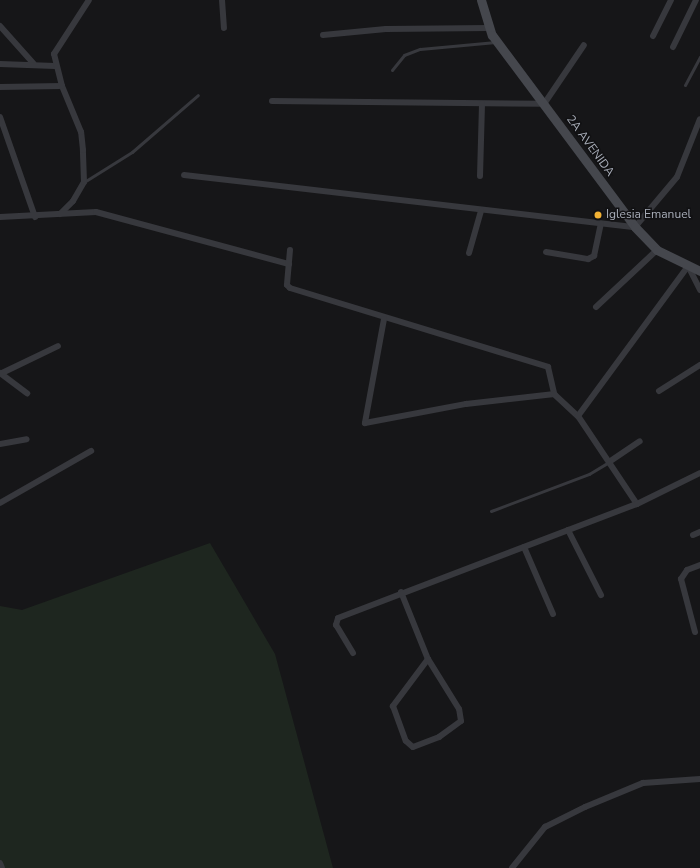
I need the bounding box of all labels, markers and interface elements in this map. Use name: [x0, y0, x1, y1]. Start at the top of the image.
street label: 2A AVENIDA: [563, 113, 617, 179]
place label: Iglesia Emanuel: [606, 208, 691, 222]
marker: Iglesia Emanuel: [593, 210, 603, 220]

